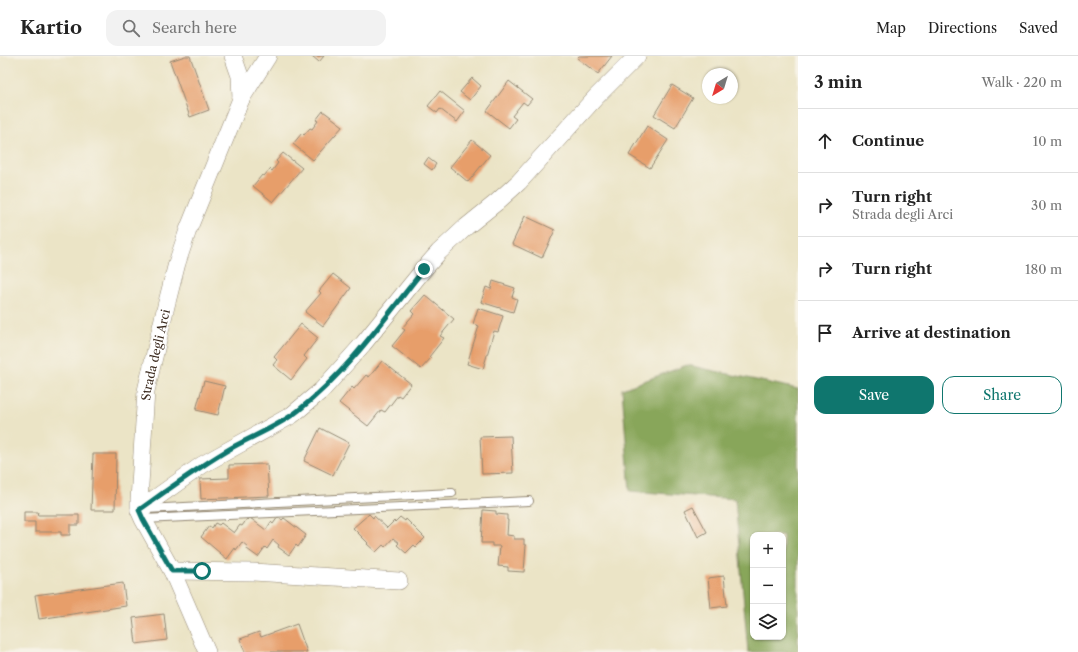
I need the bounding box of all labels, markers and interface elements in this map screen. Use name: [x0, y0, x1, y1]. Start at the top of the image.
search box: [106, 10, 386, 46]
text: Kartio: [20, 16, 82, 39]
icon: search: [120, 17, 142, 39]
text: Search here: [152, 18, 237, 37]
text: Map: [876, 19, 906, 37]
text: Directions: [928, 19, 997, 37]
text: Saved: [1019, 19, 1058, 37]
north arrow: [702, 68, 738, 104]
text: 3 min: [814, 72, 863, 92]
text: Walk · 220 m: [982, 74, 1062, 90]
icon: ahead: [814, 130, 836, 152]
text: Continue: [852, 131, 924, 150]
text: 10 m: [1033, 133, 1062, 149]
text: Turn right: [852, 187, 932, 206]
icon: right: [814, 194, 836, 216]
text: 30 m: [1031, 197, 1062, 213]
text: Strada degli Arci: [852, 206, 953, 222]
icon: right: [814, 258, 836, 280]
text: Turn right: [852, 259, 932, 278]
route end: [415, 260, 433, 278]
text: 180 m: [1025, 261, 1062, 277]
street label: Strada degli Arci: [138, 307, 173, 401]
icon: arrive: [814, 322, 836, 344]
text: Arrive at destination: [852, 323, 1011, 342]
button: Save: [814, 376, 934, 414]
button: Share: [942, 376, 1062, 414]
map controls: [750, 532, 786, 640]
button: +: [750, 532, 786, 568]
route start: [193, 562, 211, 580]
button: −: [750, 568, 786, 604]
button: layers: [750, 604, 786, 640]

